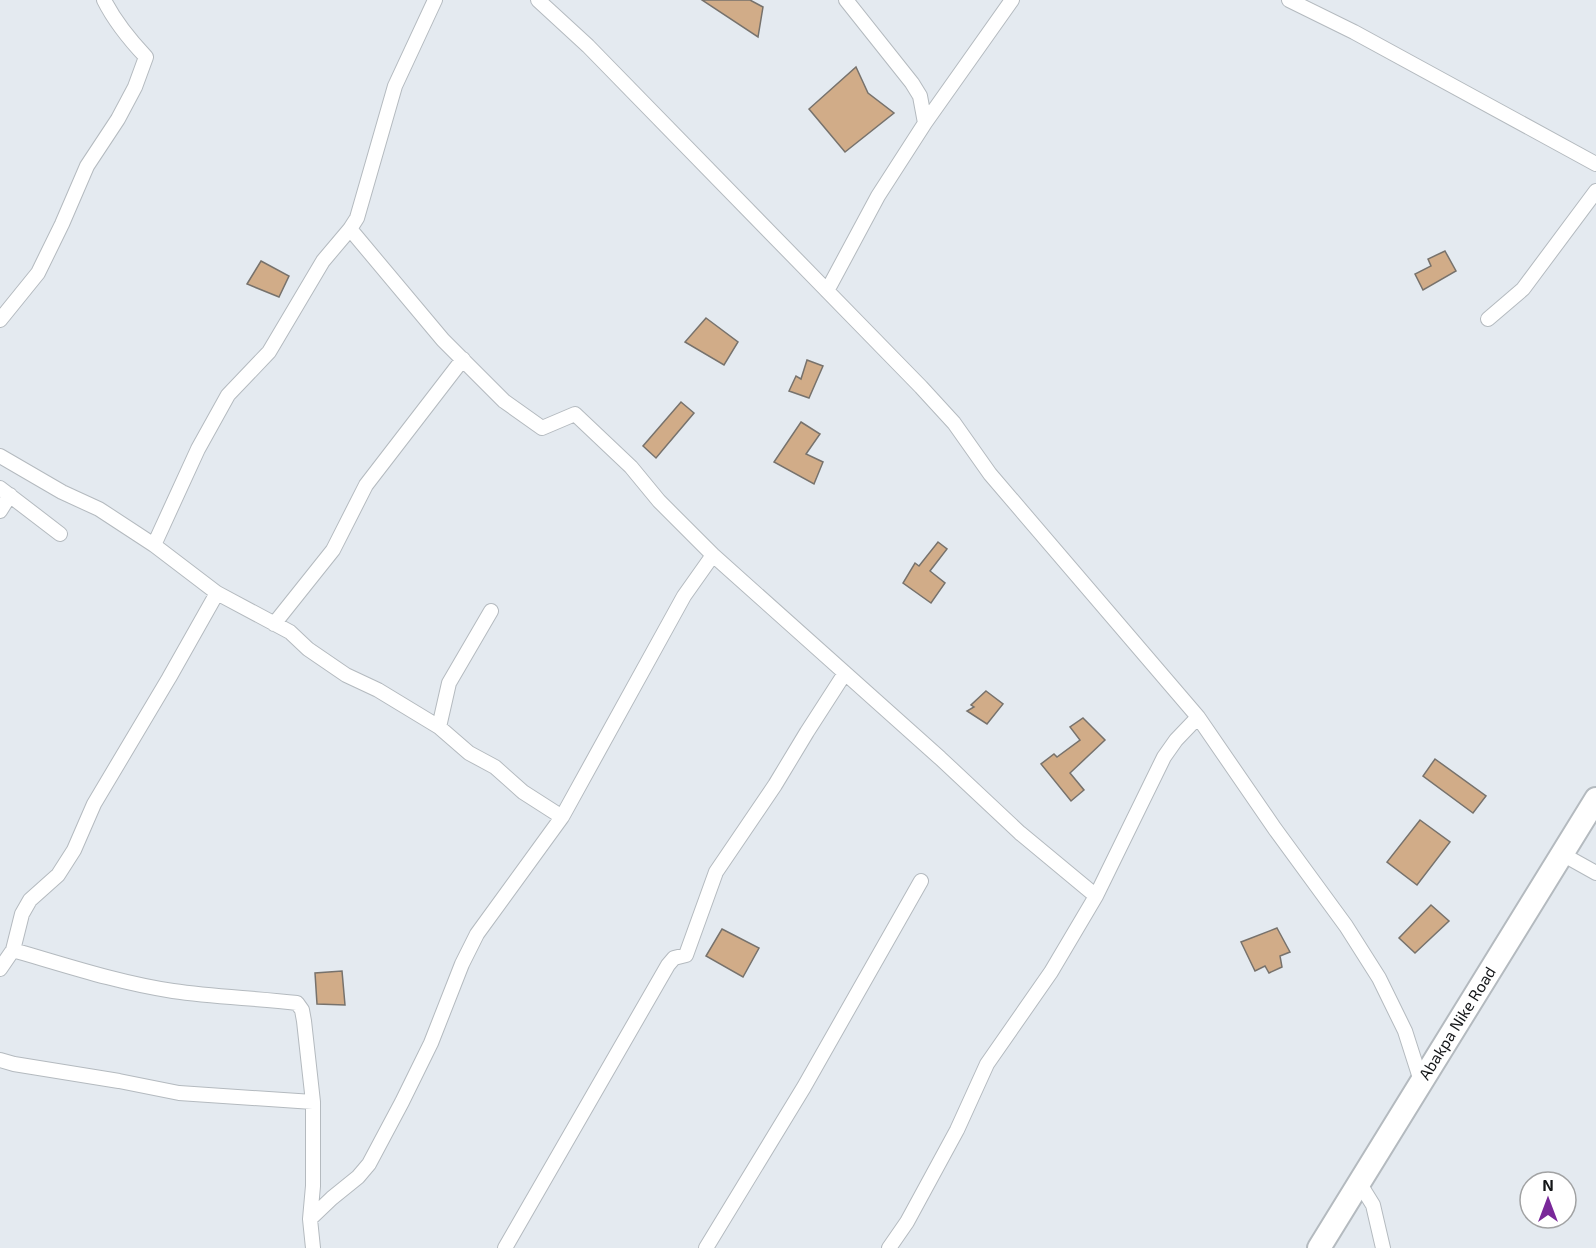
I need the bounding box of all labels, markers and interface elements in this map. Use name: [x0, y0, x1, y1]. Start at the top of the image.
street label: Abakpa Nike Road: [1414, 963, 1499, 1083]
north arrow: [1518, 1170, 1578, 1230]
text: N: [1542, 1175, 1554, 1194]

